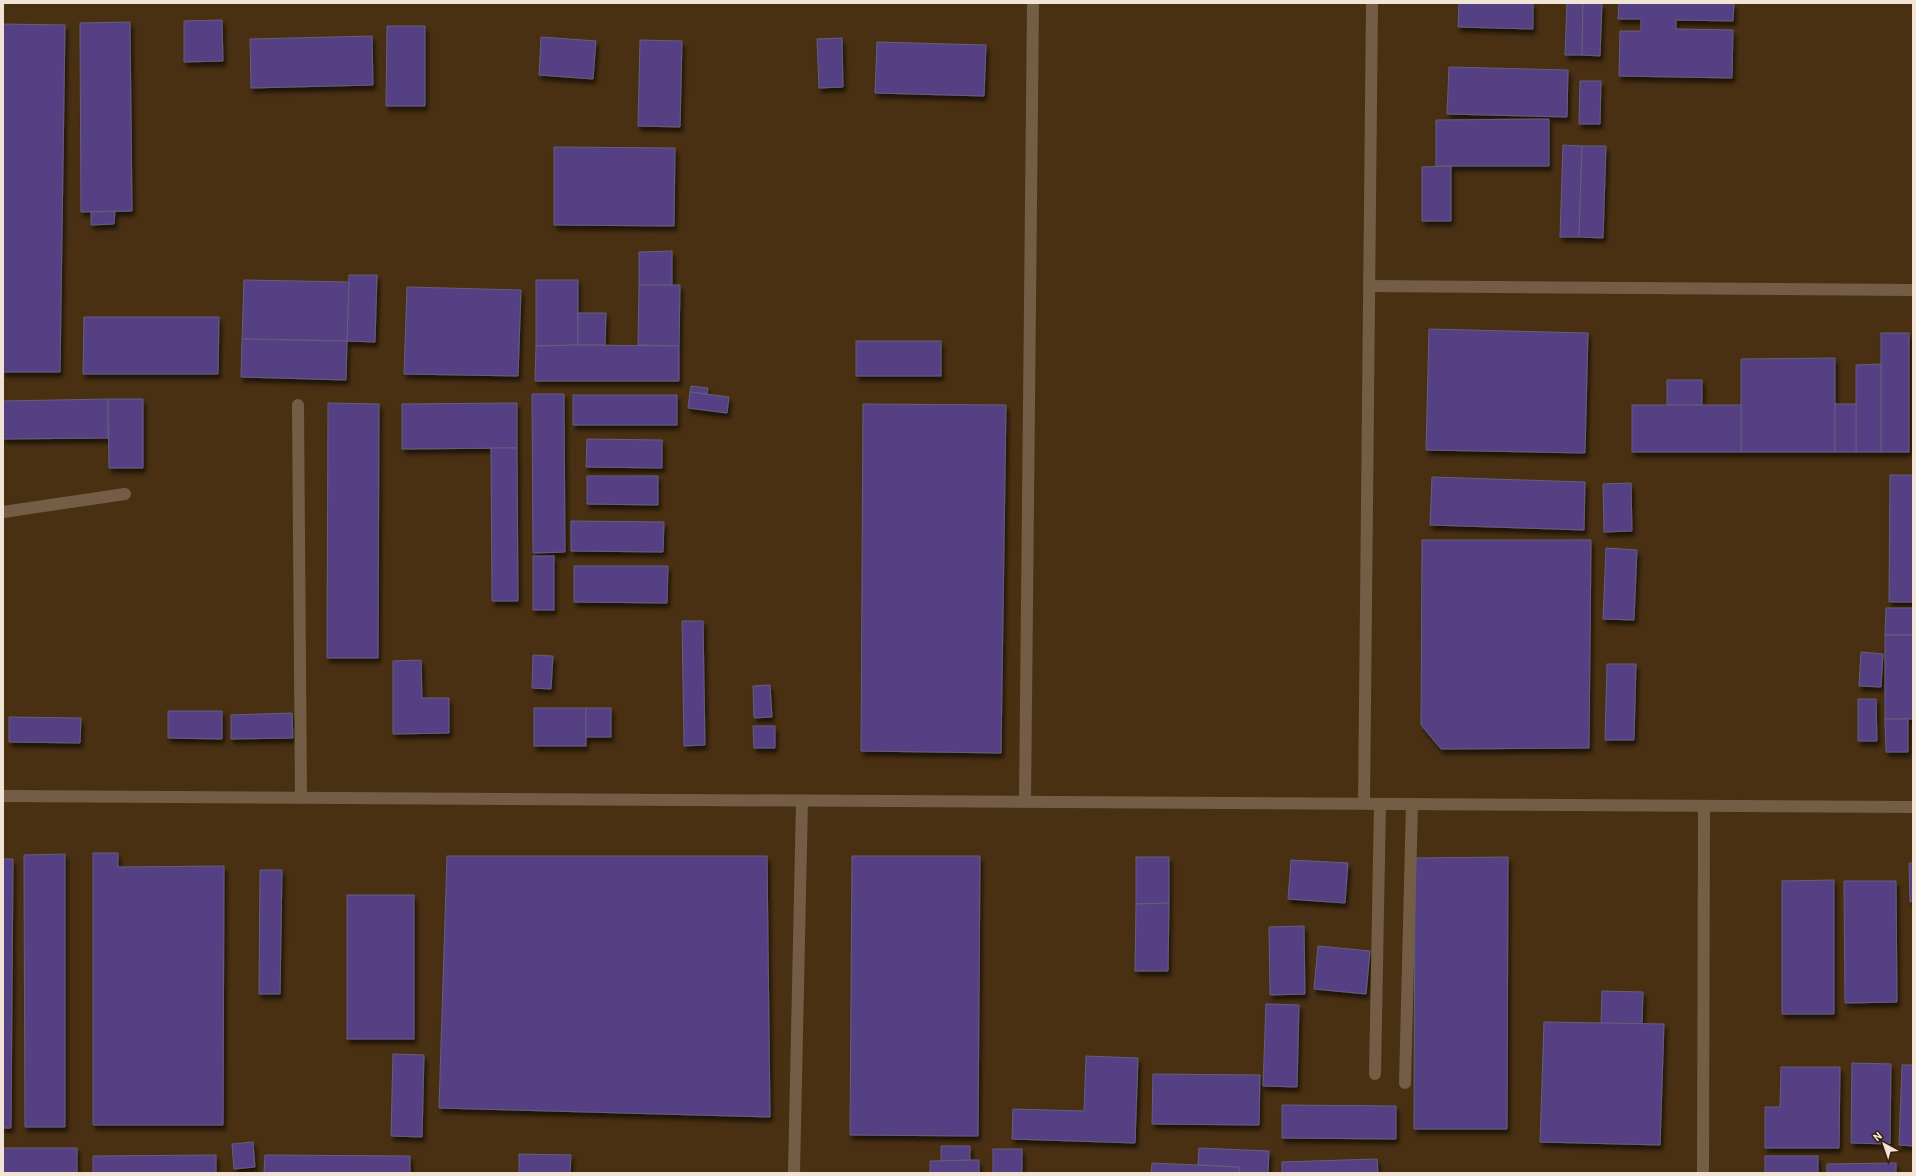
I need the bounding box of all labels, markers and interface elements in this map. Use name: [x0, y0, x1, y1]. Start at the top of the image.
north arrow: [1864, 1124, 1904, 1164]
text: N: [1870, 1129, 1884, 1143]

